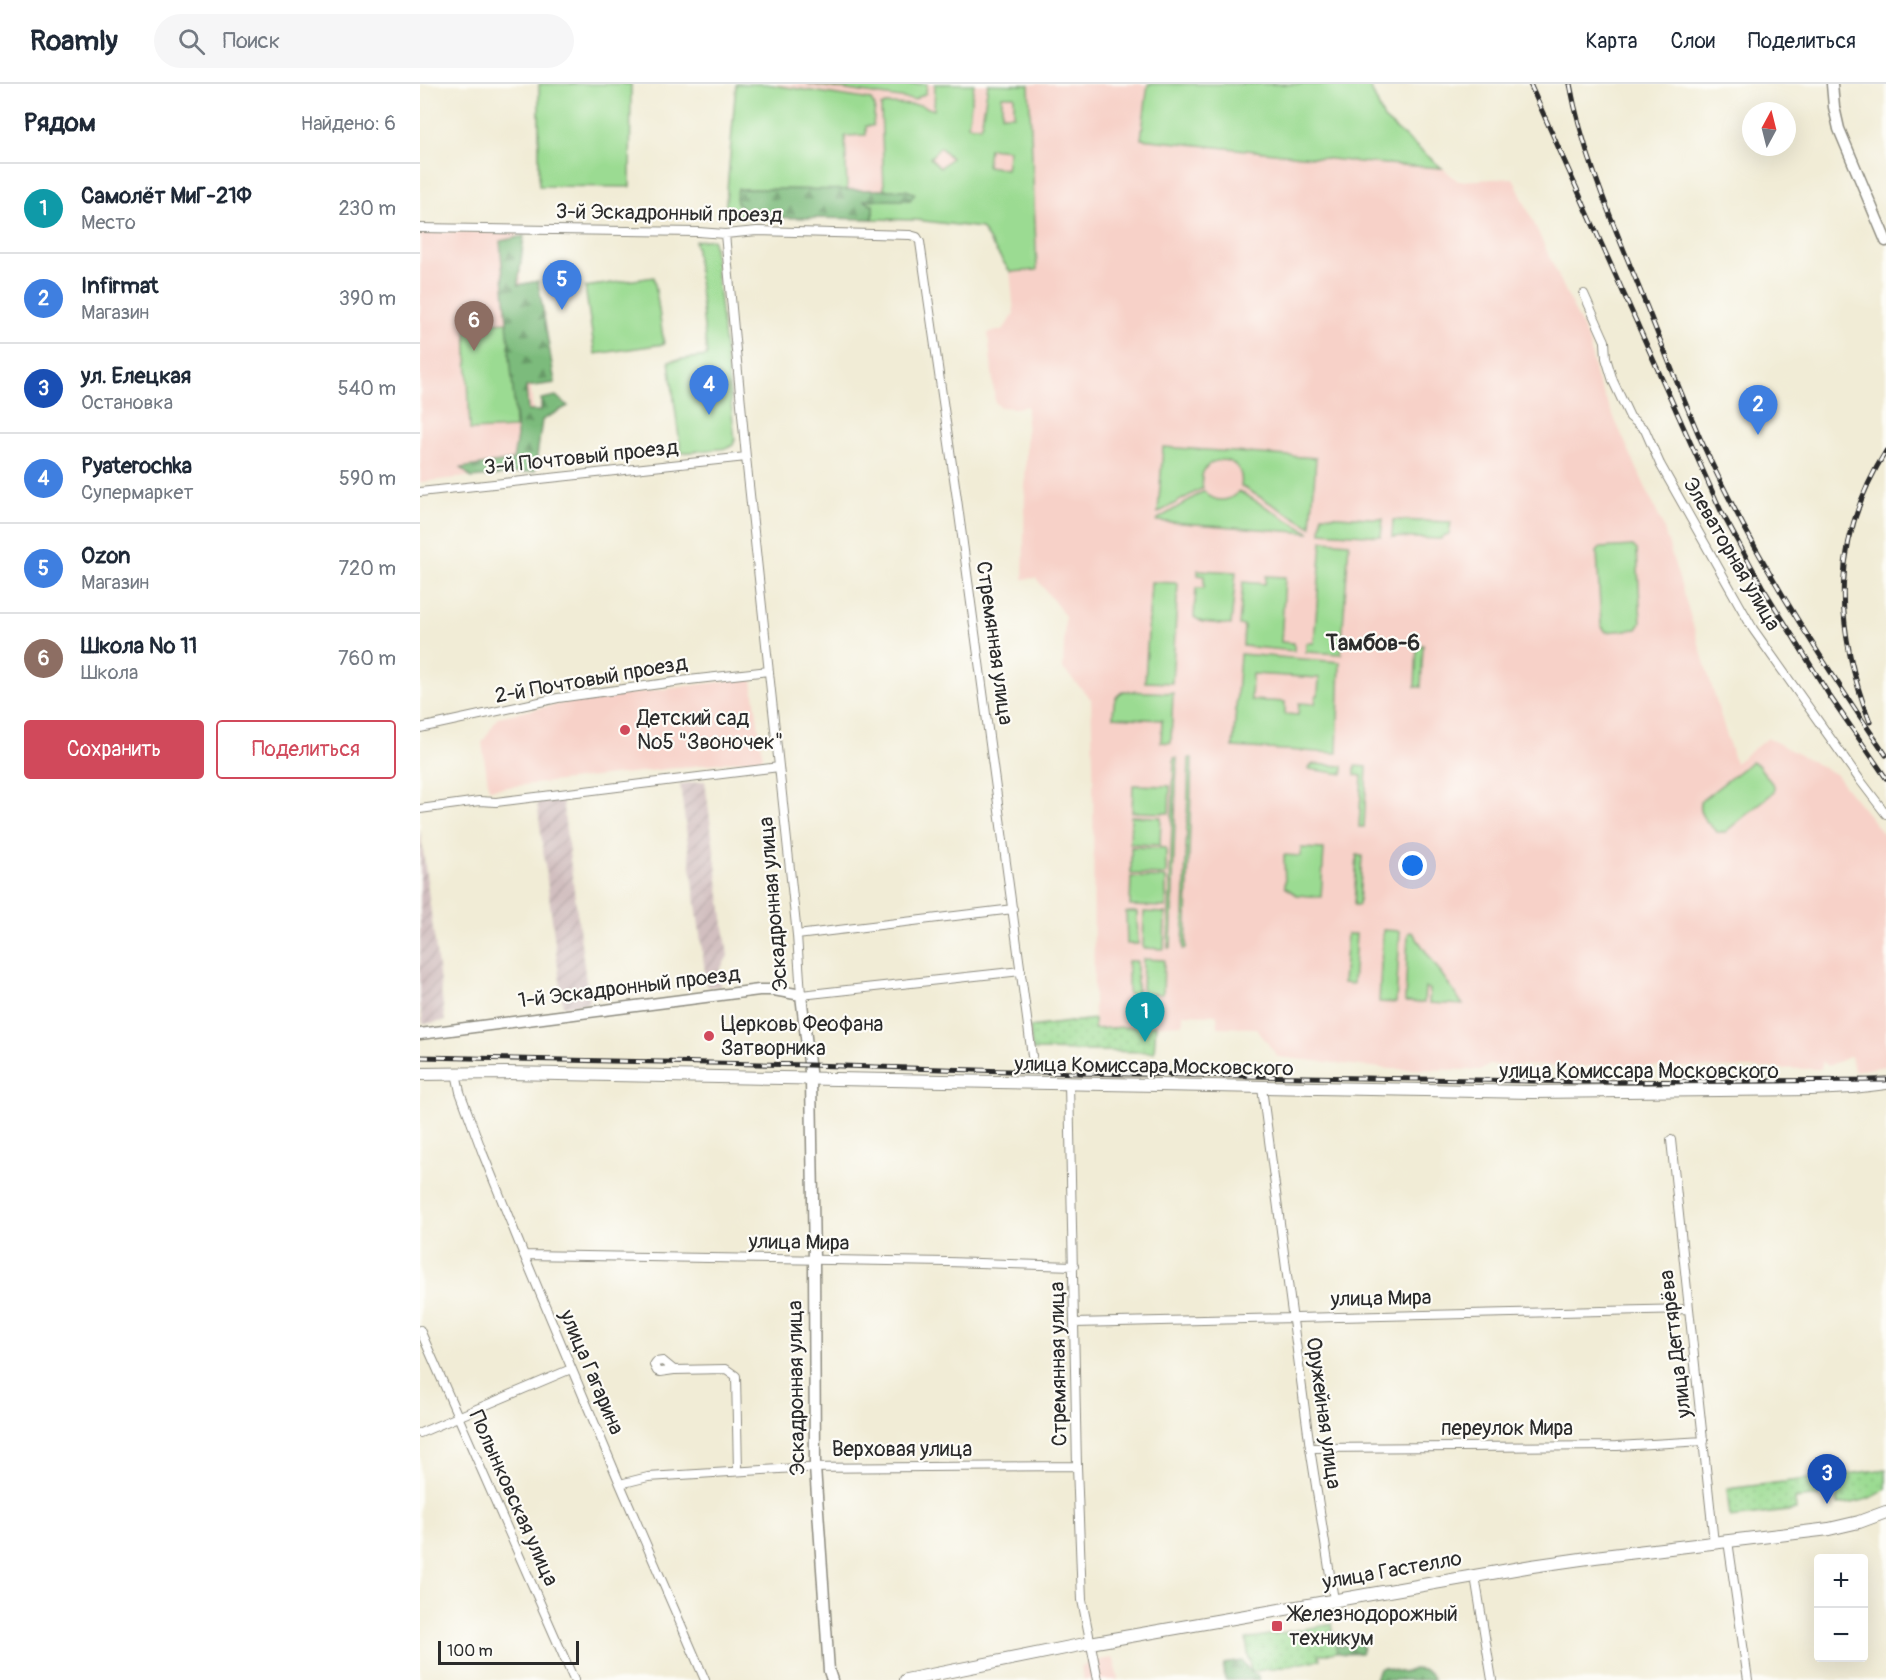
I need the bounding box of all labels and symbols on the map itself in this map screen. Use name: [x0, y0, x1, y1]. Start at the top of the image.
north arrow: [1742, 102, 1796, 156]
street label: 3-й Эскадронный проезд: [555, 198, 783, 229]
pin: 5: [542, 260, 582, 310]
pin: 6: [454, 302, 494, 351]
pin: 4: [690, 366, 728, 415]
pin: 2: [1738, 386, 1778, 435]
street label: 3-й Почтовый проезд: [483, 434, 680, 481]
street label: Элеваторная улица: [1677, 473, 1786, 636]
street label: Стремянная улица: [970, 560, 1019, 727]
district label: Тамбов-6: [1325, 629, 1420, 657]
street label: 2-й Почтовый проезд: [493, 649, 690, 710]
place label: Детский сад №5 "Звоночек": [636, 705, 783, 756]
marker: Детский сад №5 "Звоночек": [618, 723, 632, 737]
street label: Эскадронная улица: [752, 816, 795, 992]
your location: [1398, 851, 1427, 880]
street label: 1-й Эскадронный проезд: [516, 960, 742, 1015]
pin: 1: [1126, 992, 1164, 1042]
place label: Церковь Феофана Затворника: [721, 1011, 883, 1062]
marker: Церковь Феофана Затворника: [702, 1029, 716, 1043]
street label: улица Комиссара Московского: [1013, 1051, 1294, 1082]
street label: улица Комиссара Московского: [1498, 1058, 1779, 1085]
street label: улица Мира: [747, 1228, 850, 1257]
street label: улица Дегтярёва: [1653, 1268, 1698, 1420]
street label: Стремянная улица: [1044, 1281, 1073, 1447]
street label: улица Мира: [1329, 1284, 1432, 1313]
street label: Эскадронная улица: [781, 1300, 812, 1476]
street label: улица Гагарина: [553, 1305, 630, 1439]
street label: Оружейная улица: [1299, 1335, 1348, 1491]
street label: Полынковская улица: [463, 1406, 564, 1590]
street label: переулок Мира: [1441, 1415, 1573, 1442]
street label: Верховая улица: [832, 1436, 972, 1463]
pin: 3: [1808, 1454, 1846, 1504]
street label: улица Гастелло: [1319, 1545, 1464, 1596]
place label: Железнодорожный техникум: [1286, 1601, 1458, 1652]
marker: Железнодорожный техникум: [1270, 1619, 1284, 1633]
scale bar: [438, 1638, 579, 1666]

